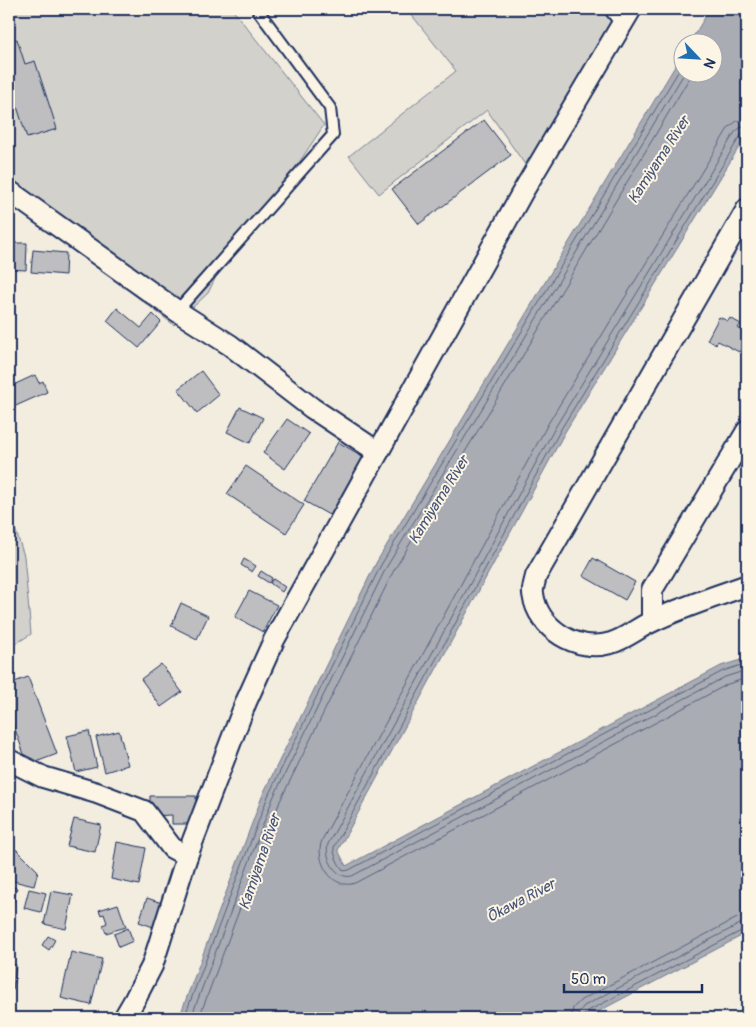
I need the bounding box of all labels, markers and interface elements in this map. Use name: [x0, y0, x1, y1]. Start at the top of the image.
north arrow: [674, 32, 724, 82]
text: N: [700, 55, 719, 71]
water label: Kamiyama River: [624, 111, 695, 207]
water label: Kamiyama River: [404, 451, 474, 548]
water label: Kamiyama River: [235, 810, 286, 912]
water label: Ōkawa River: [483, 874, 560, 927]
scale bar: [564, 962, 701, 994]
text: 50 m: [571, 970, 606, 989]

